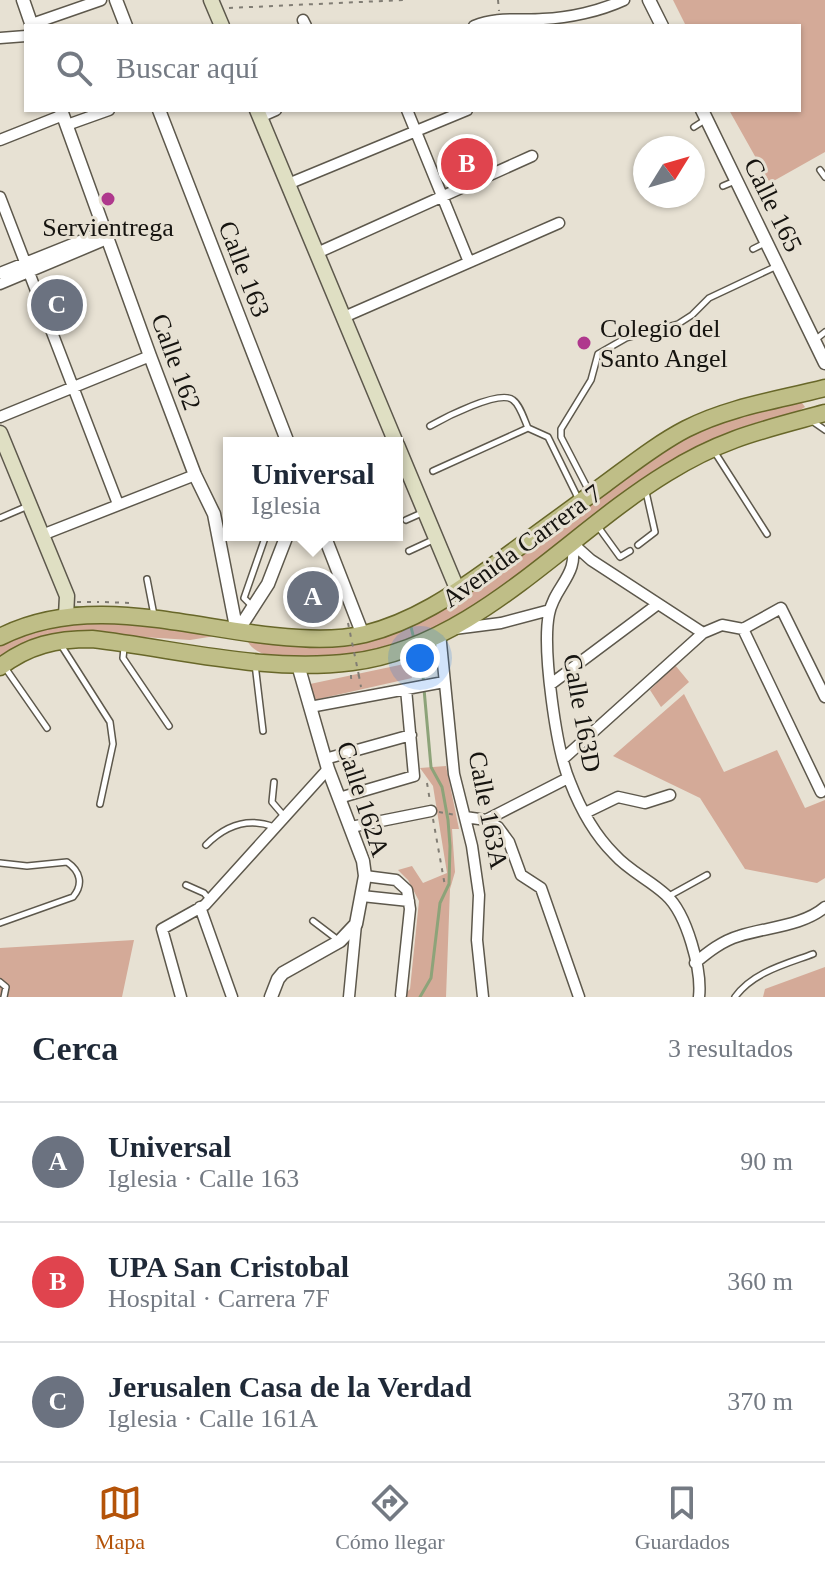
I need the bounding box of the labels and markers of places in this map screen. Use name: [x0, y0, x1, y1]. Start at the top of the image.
pin: B: [441, 134, 493, 194]
marker: Servientrega: [99, 190, 117, 208]
place label: Servientrega: [42, 213, 174, 242]
pin: C: [31, 275, 83, 335]
place label: Colegio del Santo Angel: [600, 314, 728, 373]
marker: Colegio del Santo Angel: [575, 334, 593, 352]
pin: A: [287, 567, 339, 627]

